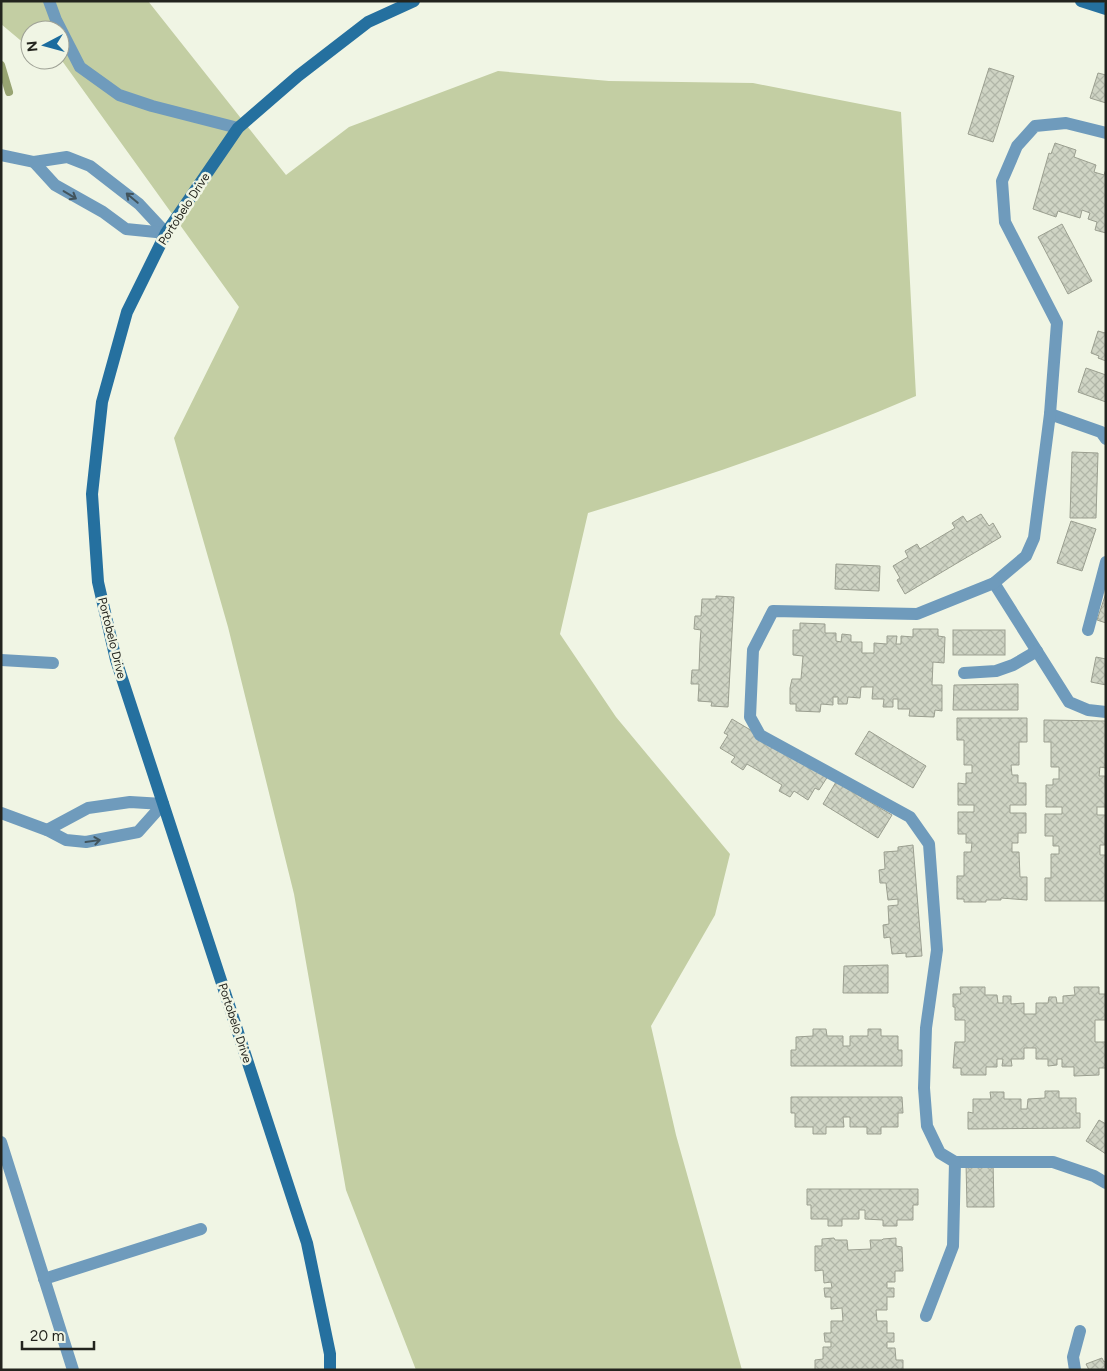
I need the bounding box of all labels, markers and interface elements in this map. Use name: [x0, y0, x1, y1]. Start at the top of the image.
north arrow: [20, 20, 70, 70]
text: N: [24, 40, 42, 53]
street label: Portobelo Drive: [155, 170, 213, 248]
one-way arrow: [62, 190, 76, 200]
one-way arrow: [125, 193, 138, 204]
street label: Portobelo Drive: [95, 596, 129, 680]
one-way arrow: [85, 836, 101, 846]
street label: Portobelo Drive: [215, 981, 255, 1065]
scale bar: [22, 1318, 95, 1350]
text: 20 m: [30, 1327, 64, 1345]

